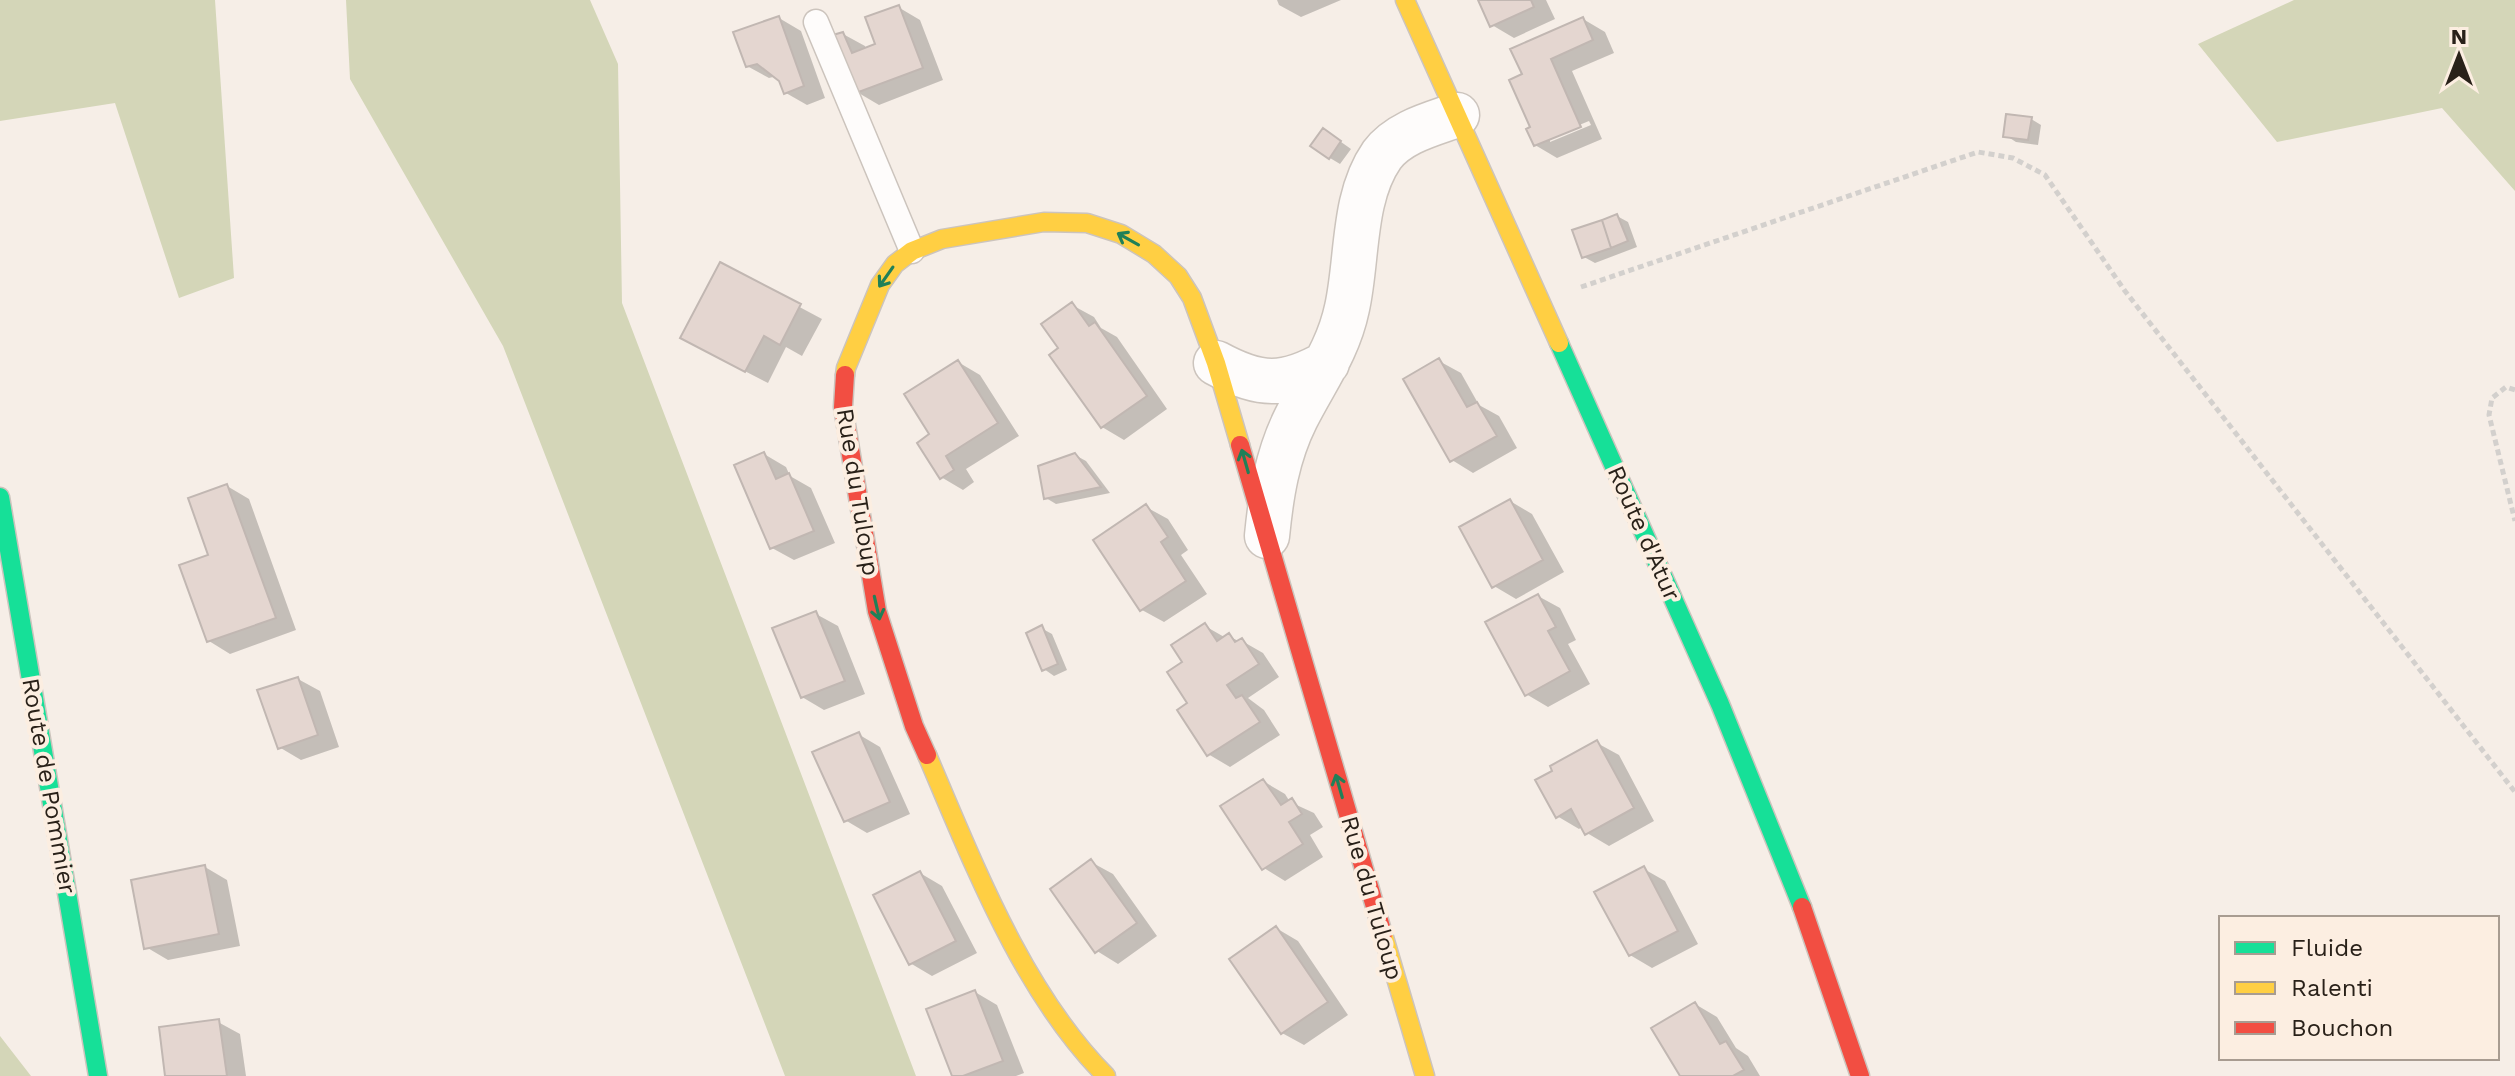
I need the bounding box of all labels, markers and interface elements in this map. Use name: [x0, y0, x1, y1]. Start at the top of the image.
north arrow: [2419, 16, 2499, 96]
text: N: [2451, 24, 2467, 49]
one-way arrow: [1117, 231, 1141, 247]
one-way arrow: [878, 265, 894, 287]
street label: Rue du Tuloup: [831, 406, 885, 578]
one-way arrow: [1237, 449, 1252, 475]
street label: Route d'Atur: [1602, 461, 1686, 605]
one-way arrow: [871, 595, 886, 621]
street label: Route de Pommier: [16, 676, 82, 896]
one-way arrow: [1331, 774, 1346, 800]
street label: Rue du Tuloup: [1335, 813, 1409, 983]
legend: [2219, 916, 2499, 1060]
text: Fluide: [2291, 934, 2363, 962]
text: Ralenti: [2291, 974, 2373, 1002]
text: Bouchon: [2291, 1014, 2393, 1042]

